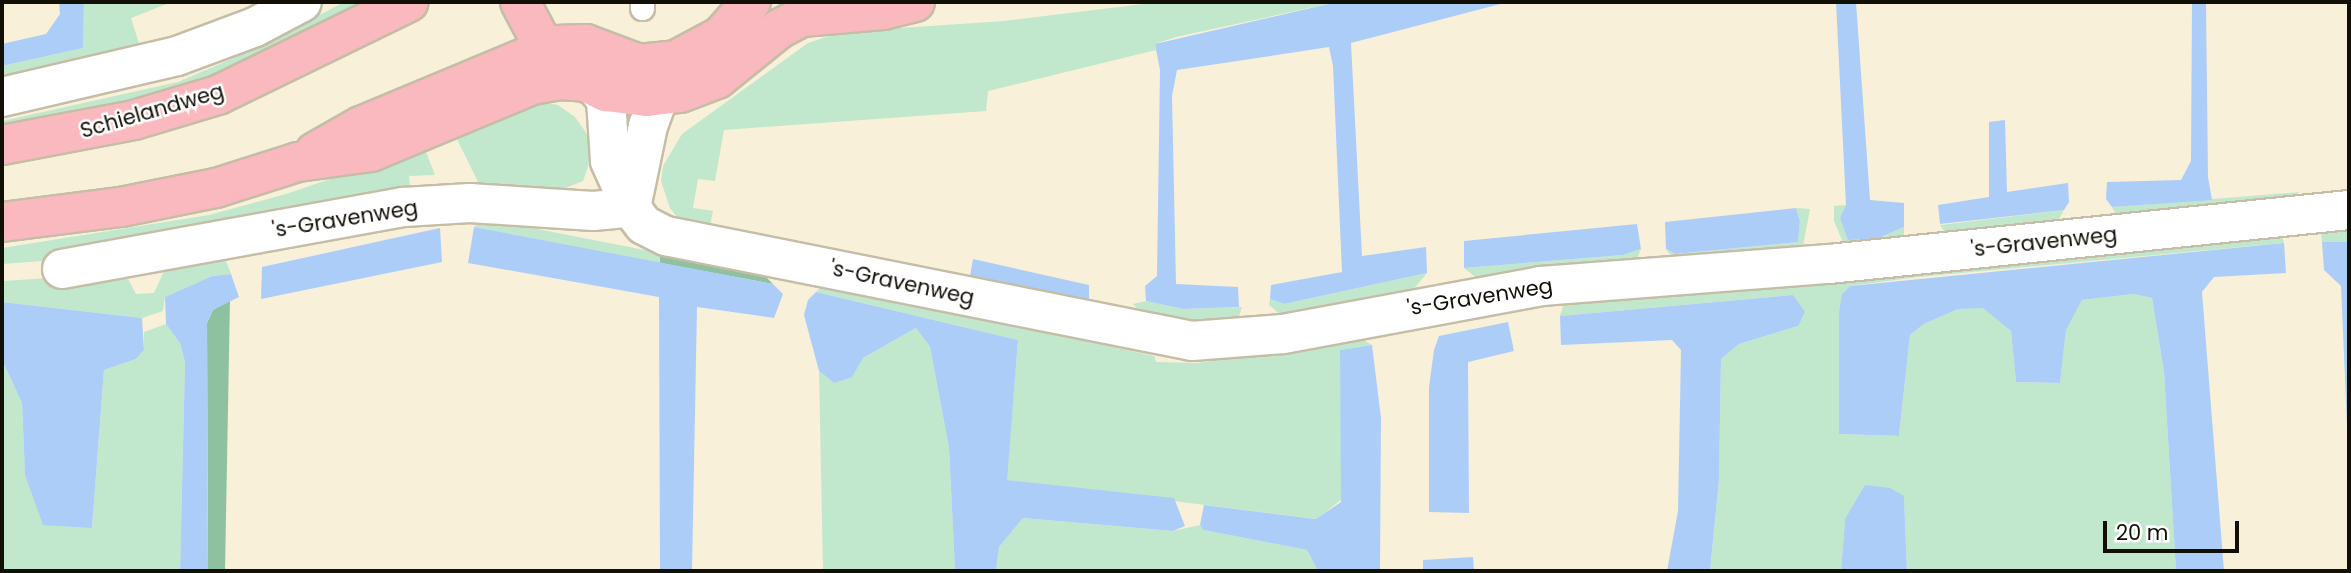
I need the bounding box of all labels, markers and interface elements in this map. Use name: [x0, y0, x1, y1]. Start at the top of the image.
street label: Schielandweg: [77, 78, 227, 144]
street label: 's-Gravenweg: [270, 195, 420, 243]
street label: 's-Gravenweg: [1970, 222, 2118, 262]
street label: 's-Gravenweg: [828, 255, 976, 311]
street label: 's-Gravenweg: [1405, 273, 1555, 321]
scale bar: [2106, 506, 2242, 550]
text: 20 m: [2116, 518, 2169, 547]

